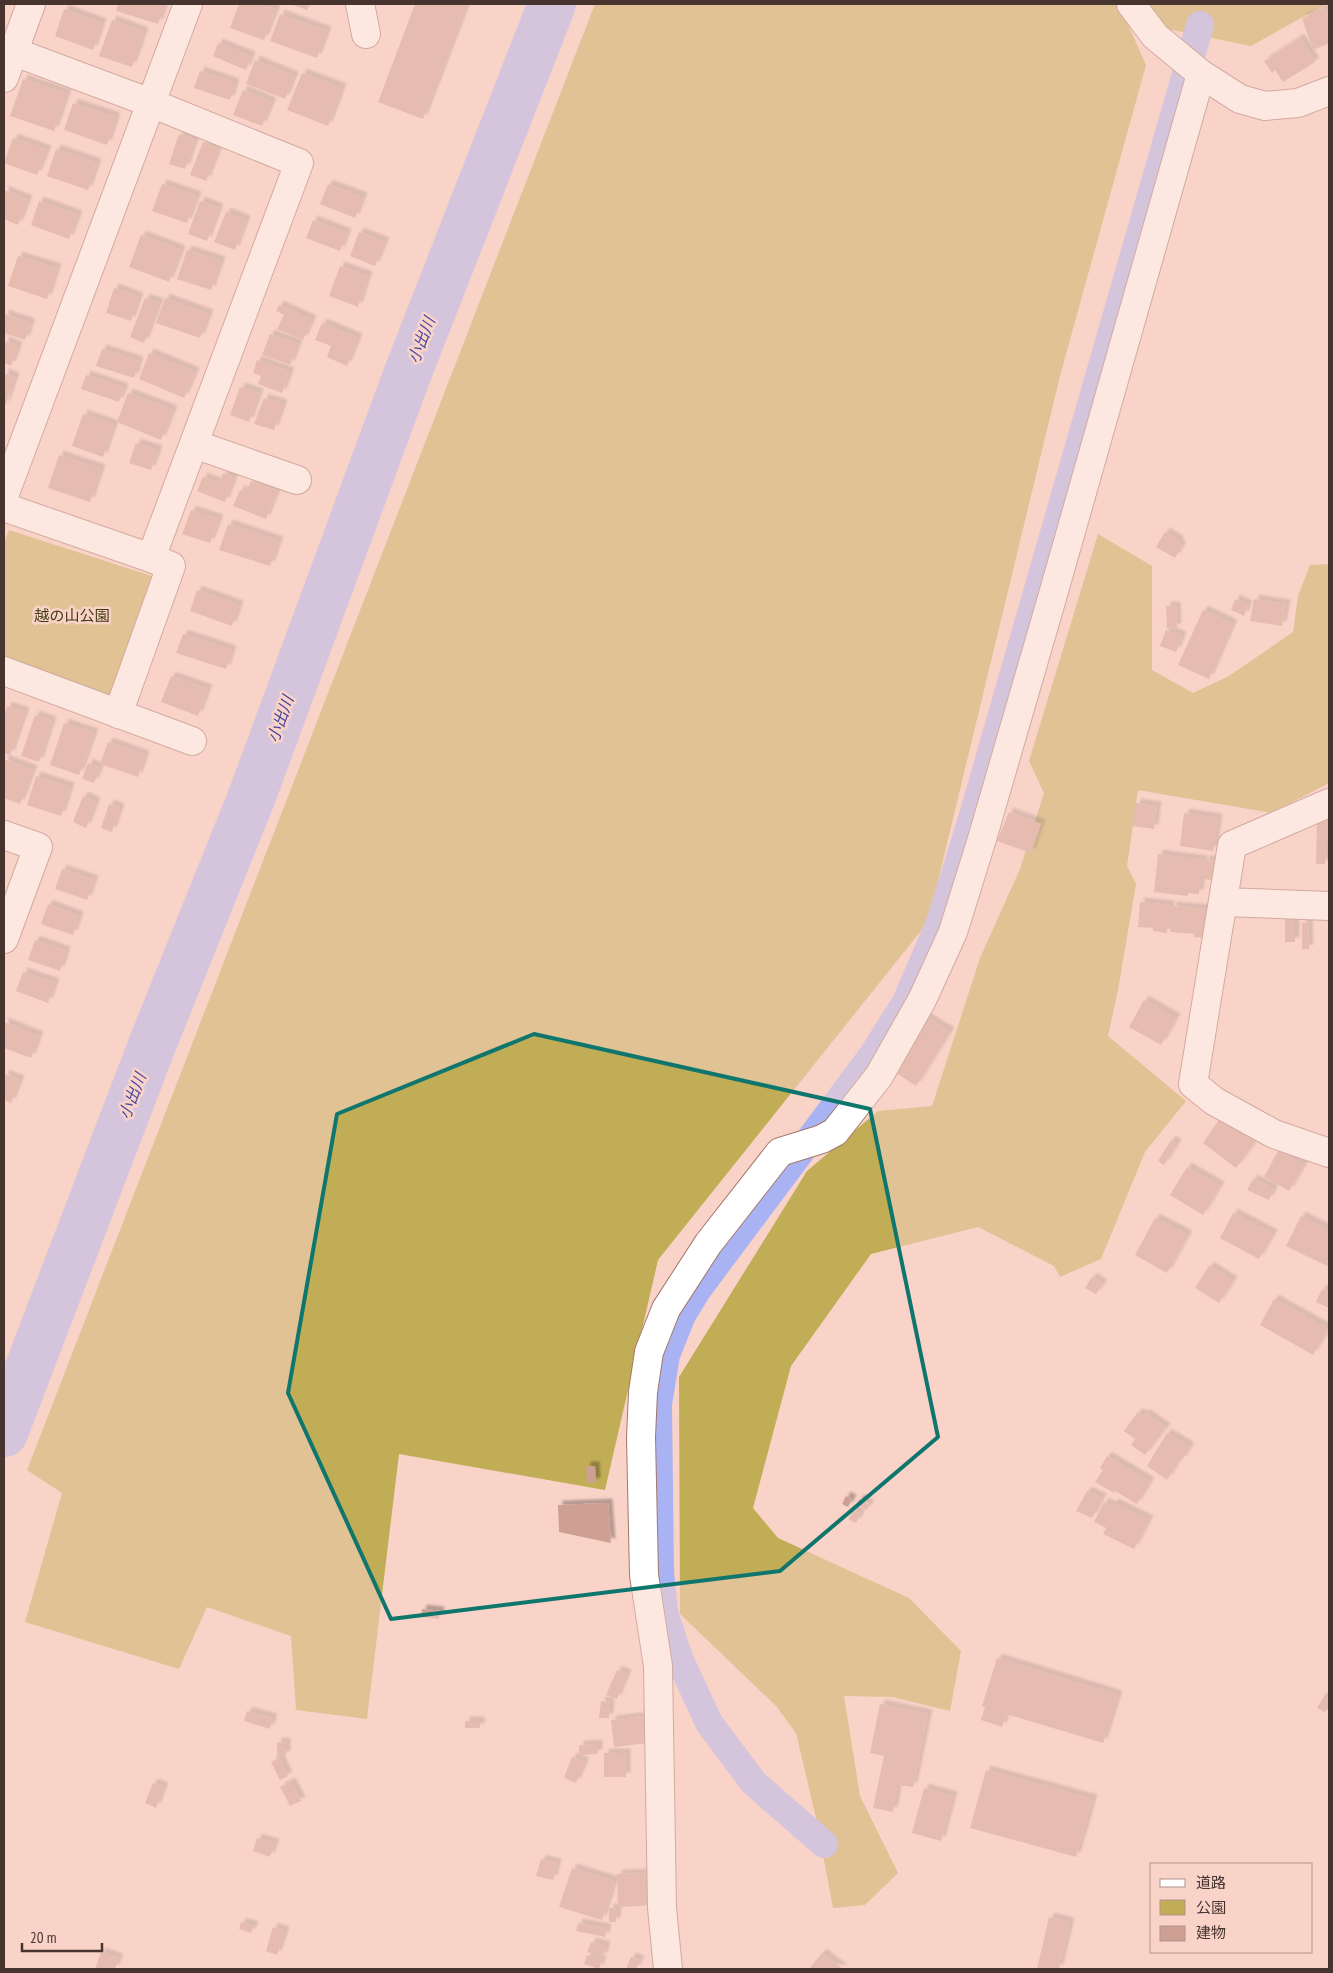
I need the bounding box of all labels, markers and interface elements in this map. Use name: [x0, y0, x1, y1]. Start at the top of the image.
water label: 小出川: [403, 312, 440, 366]
park label: 越の山公園: [33, 606, 110, 625]
water label: 小出川: [262, 691, 298, 745]
water label: 小出川: [114, 1068, 151, 1122]
legend: [1150, 1863, 1313, 1953]
text: 道路: [1196, 1873, 1226, 1892]
text: 公園: [1196, 1898, 1226, 1917]
scale bar: [22, 1920, 102, 1952]
text: 建物: [1196, 1923, 1226, 1942]
text: 20 m: [30, 1928, 56, 1947]

